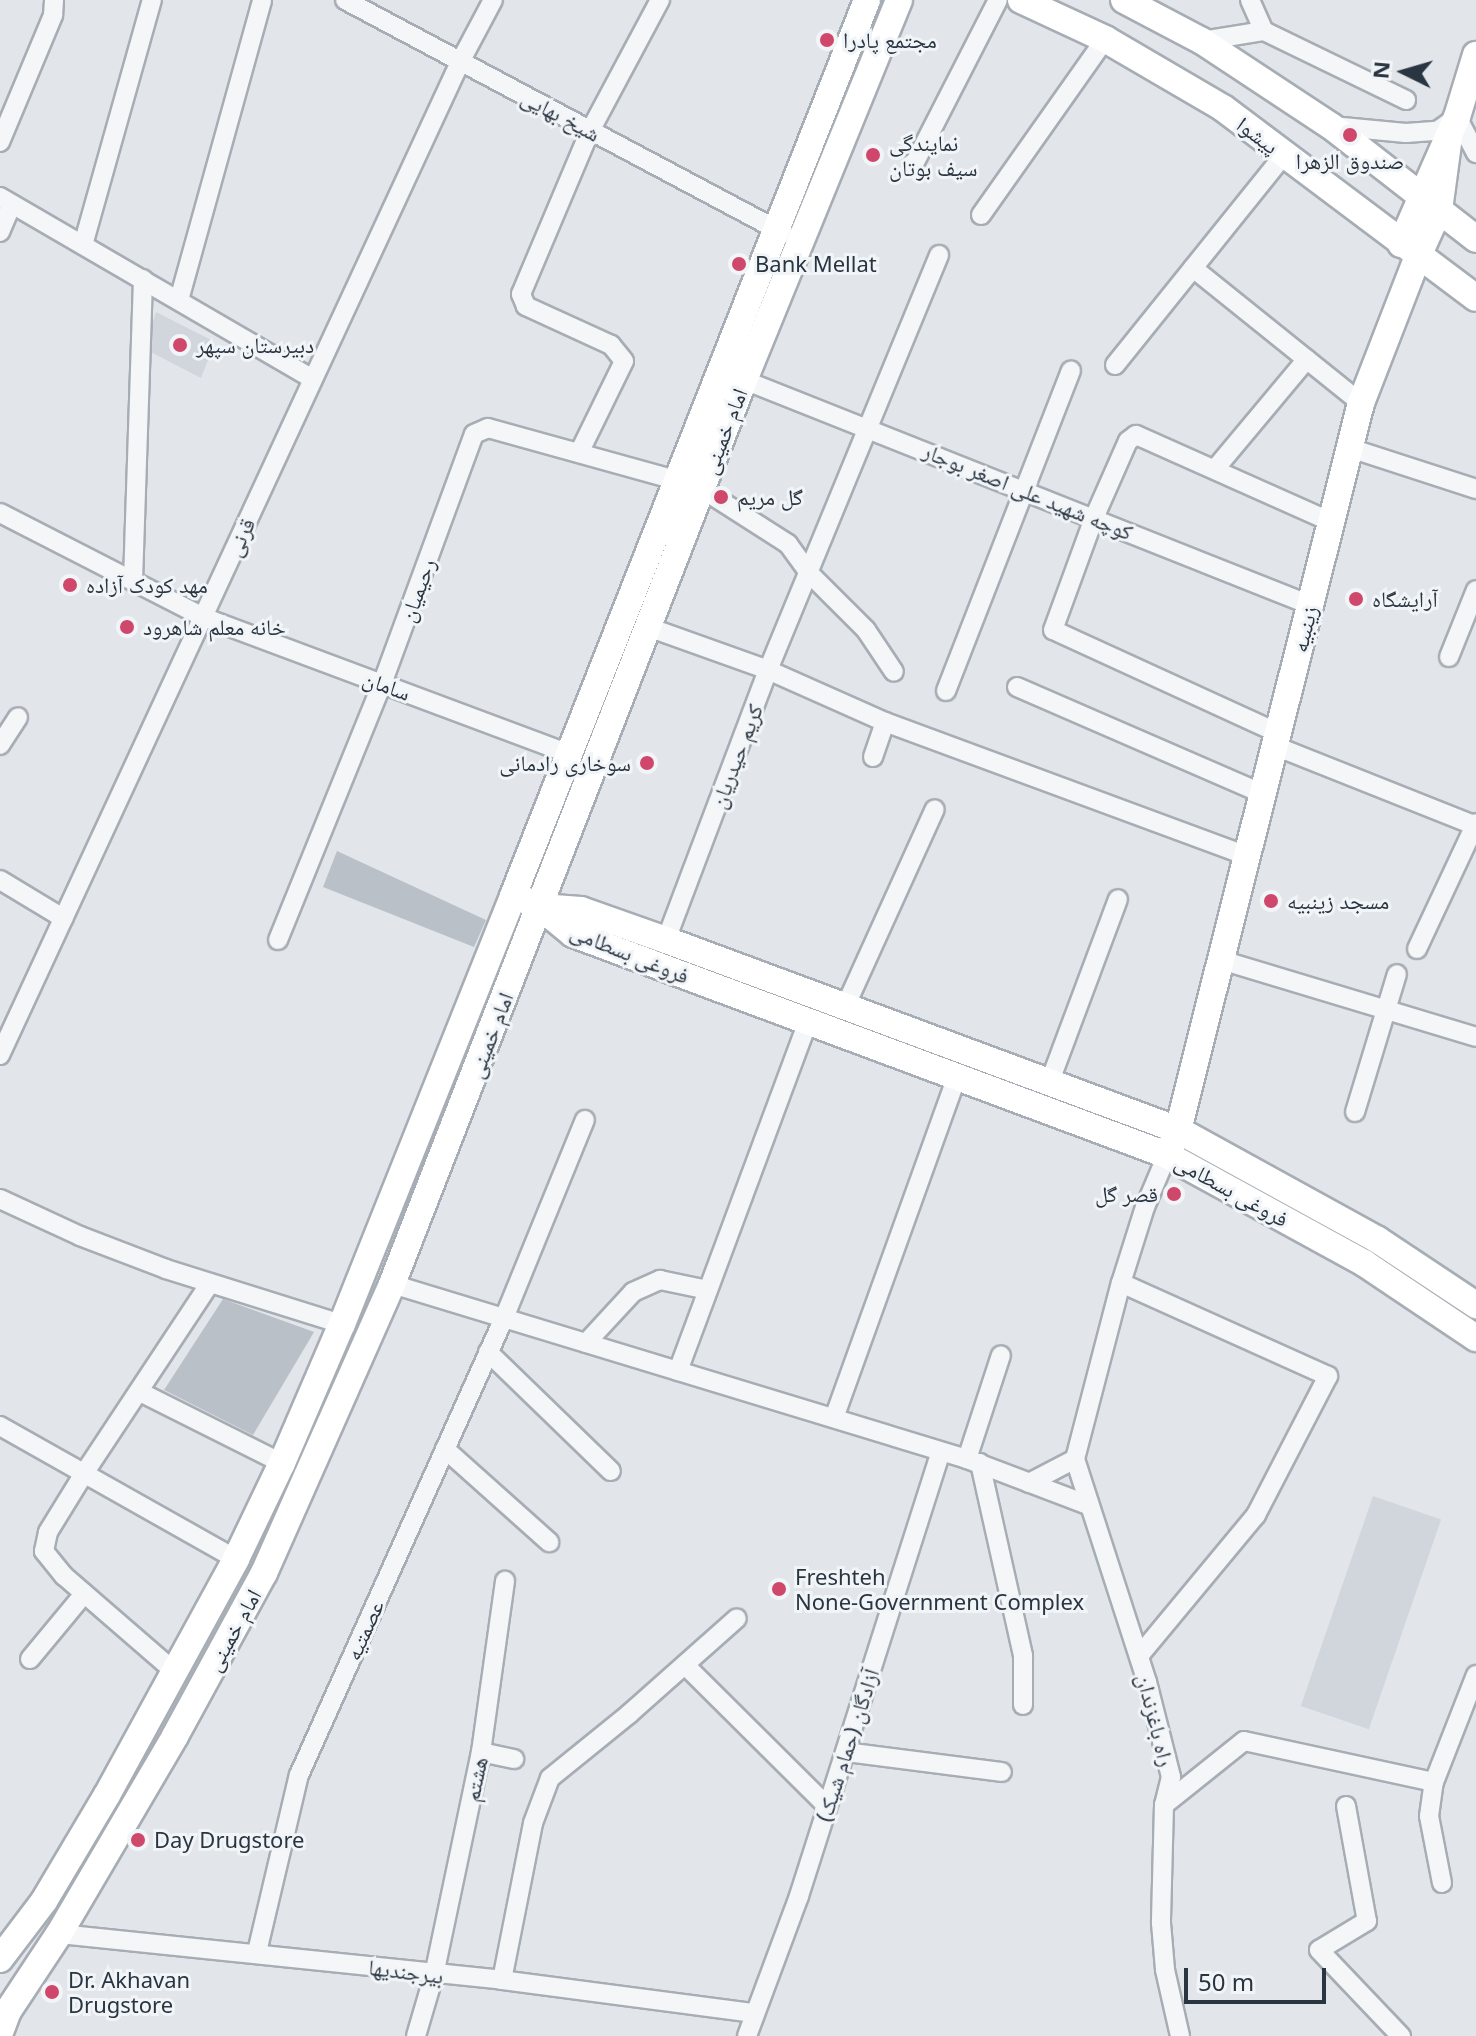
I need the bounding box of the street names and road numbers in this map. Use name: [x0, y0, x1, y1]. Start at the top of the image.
street label: شیخ بهایی: [517, 83, 605, 147]
street label: پیشوا: [1232, 111, 1284, 159]
street label: امام خمینی: [696, 384, 752, 478]
street label: کوچه شهید علی اصغر بوجار: [919, 437, 1137, 545]
street label: قرنی: [220, 514, 260, 560]
street label: رحیمیان: [393, 555, 441, 625]
street label: زینبیه: [1286, 603, 1322, 655]
street label: سامان: [360, 664, 414, 706]
street label: کریم حیدریان: [704, 700, 768, 812]
street label: فروغی بسطامی: [567, 917, 693, 989]
street label: امام خمینی: [462, 988, 518, 1082]
street label: فروغی بسطامی: [1171, 1148, 1293, 1232]
street label: امام خمینی: [200, 1584, 266, 1676]
street label: عصمتیه: [339, 1596, 389, 1664]
street label: آزادگان (حمام شیک): [810, 1665, 884, 1825]
street label: راه باغزندان: [1132, 1671, 1180, 1769]
street label: هشتم: [457, 1754, 493, 1804]
street label: بیرجندیها: [367, 1953, 445, 1989]

